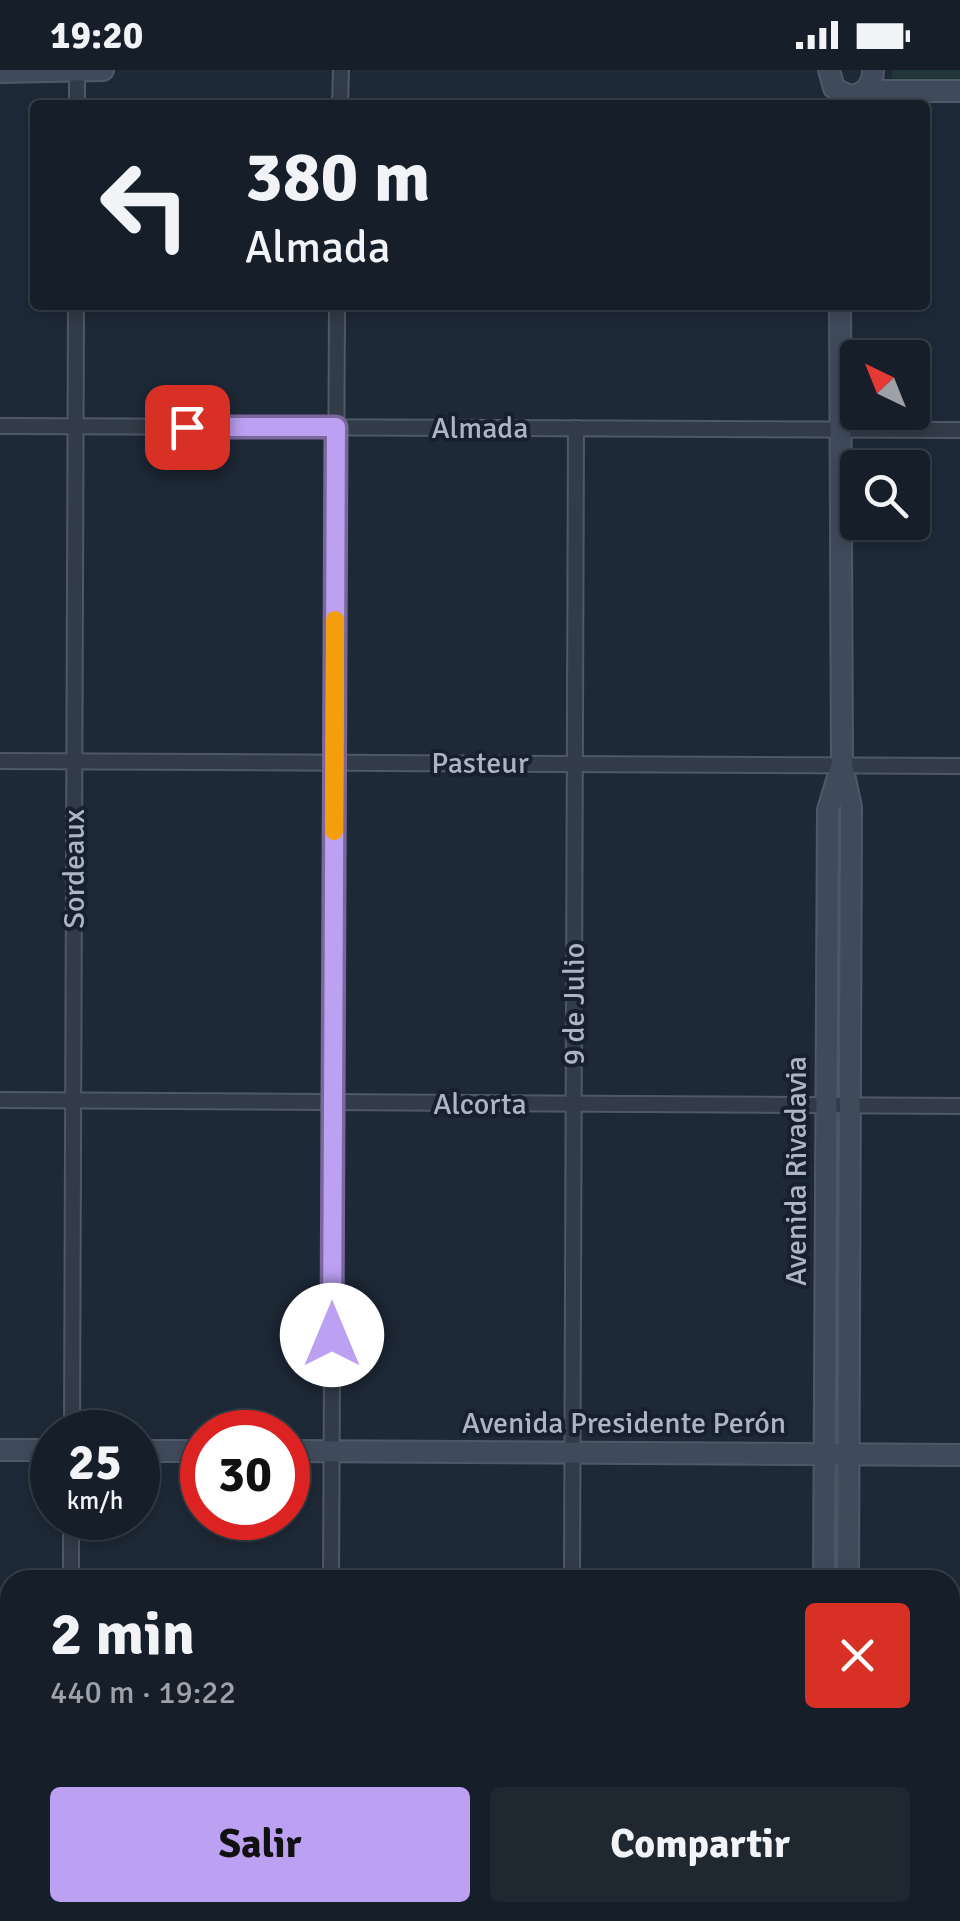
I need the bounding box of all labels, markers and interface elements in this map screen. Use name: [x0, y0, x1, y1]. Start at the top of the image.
text: 19:20: [50, 12, 143, 59]
text: 380 m: [245, 134, 430, 220]
icon: left: [80, 140, 210, 270]
text: Almada: [245, 220, 390, 275]
north arrow: [840, 340, 930, 430]
map controls: [840, 340, 930, 540]
pin: [145, 385, 230, 470]
icon: arrive: [160, 400, 215, 455]
street label: Almada: [432, 410, 528, 447]
button: search: [840, 450, 930, 540]
street label: Pasteur: [431, 745, 529, 782]
street label: Sordeaux: [56, 809, 93, 929]
street label: 9 de Julio: [556, 943, 593, 1065]
street label: Avenida Rivadavia: [778, 1056, 815, 1286]
street label: Alcorta: [433, 1086, 527, 1123]
position arrow: [280, 1283, 384, 1387]
street label: Avenida Presidente Perón: [462, 1405, 786, 1442]
speed limit sign: 30: [180, 1410, 310, 1540]
text: 25: [68, 1432, 122, 1494]
text: km/h: [67, 1485, 123, 1516]
text: 2 min: [50, 1598, 195, 1672]
button: close: [805, 1603, 910, 1708]
text: 440 m · 19:22: [50, 1673, 236, 1712]
button: Salir: [50, 1787, 470, 1902]
button: Compartir: [490, 1787, 910, 1902]

